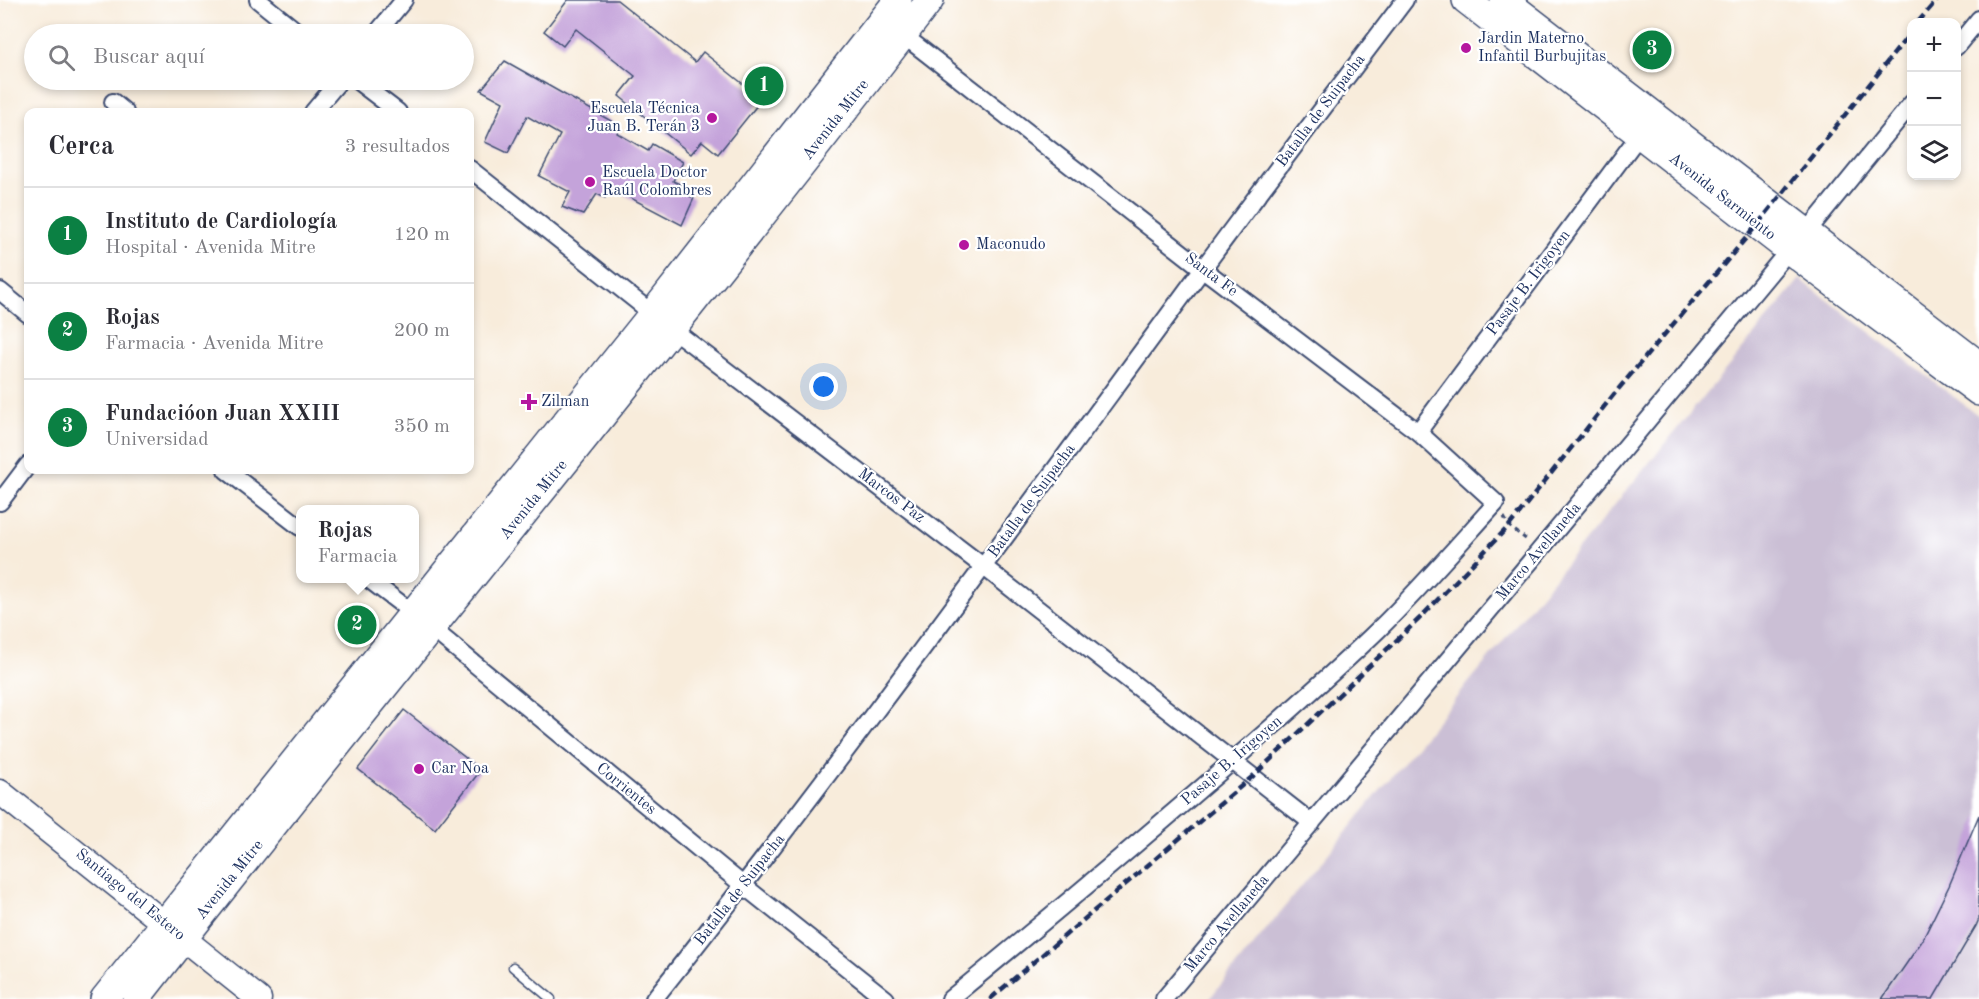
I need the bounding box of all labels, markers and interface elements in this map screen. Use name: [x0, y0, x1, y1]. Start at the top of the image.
map controls: [1907, 18, 1961, 180]
button: +: [1907, 18, 1961, 72]
search box: [24, 24, 474, 90]
pin: 3: [1632, 28, 1672, 72]
place label: Jardin Materno Infantil Burbujitas: [1478, 31, 1606, 65]
icon: search: [45, 41, 78, 74]
marker: Jardin Materno Infantil Burbujitas: [1459, 41, 1473, 55]
text: Buscar aquí: [93, 46, 205, 68]
street label: Batalla de Suipacha: [1274, 52, 1368, 170]
pin: 1: [744, 64, 783, 109]
button: −: [1907, 72, 1961, 126]
street label: Avenida Mitre: [800, 77, 872, 163]
place label: Escuela Técnica Juan B. Terán 3: [587, 101, 700, 135]
marker: Escuela Técnica Juan B. Terán 3: [705, 111, 719, 125]
button: layers: [1907, 126, 1961, 180]
text: Cerca: [48, 134, 114, 160]
text: 3 resultados: [345, 137, 450, 157]
street label: Avenida Sarmiento: [1665, 150, 1779, 244]
place label: Escuela Doctor Raúl Colombres: [602, 165, 711, 199]
marker: Escuela Doctor Raúl Colombres: [583, 175, 597, 189]
text: Instituto de Cardiología: [105, 211, 337, 233]
text: 1: [62, 225, 73, 245]
text: 120 m: [394, 225, 450, 245]
street label: Pasaje B. Irigoyen: [1484, 227, 1574, 339]
place label: Maconudo: [976, 237, 1046, 253]
text: Hospital · Avenida Mitre: [105, 238, 316, 258]
marker: Maconudo: [957, 238, 971, 252]
street label: Santa Fe: [1182, 250, 1240, 300]
text: Rojas: [105, 307, 160, 329]
text: 2: [62, 321, 73, 341]
text: 200 m: [394, 321, 450, 341]
text: Farmacia · Avenida Mitre: [105, 334, 323, 354]
your location: [809, 372, 838, 401]
place label: Zilman: [541, 394, 590, 410]
marker: Zilman: [522, 395, 536, 409]
text: Fundacióon Juan XXIII: [105, 403, 340, 425]
text: 3: [62, 417, 73, 437]
text: 350 m: [394, 417, 450, 437]
text: Universidad: [105, 430, 209, 450]
street label: Batalla de Suipacha: [985, 441, 1079, 561]
street label: Avenida Mitre: [497, 457, 571, 543]
street label: Marcos Paz: [855, 466, 927, 526]
street label: Marco Avellaneda: [1494, 500, 1585, 604]
popup: [296, 505, 419, 583]
text: Rojas: [317, 520, 372, 542]
text: Farmacia: [317, 547, 398, 567]
pin: 2: [338, 602, 376, 648]
street label: Pasaje B. Irigoyen: [1179, 713, 1286, 809]
street label: Corrientes: [593, 760, 659, 818]
place label: Car Noa: [431, 761, 489, 777]
marker: Car Noa: [412, 762, 426, 776]
street label: Batalla de Suipacha: [692, 831, 788, 949]
street label: Avenida Mitre: [193, 837, 267, 923]
street label: Santiago del Estero: [72, 846, 188, 944]
street label: Marco Avellaneda: [1182, 872, 1273, 976]

